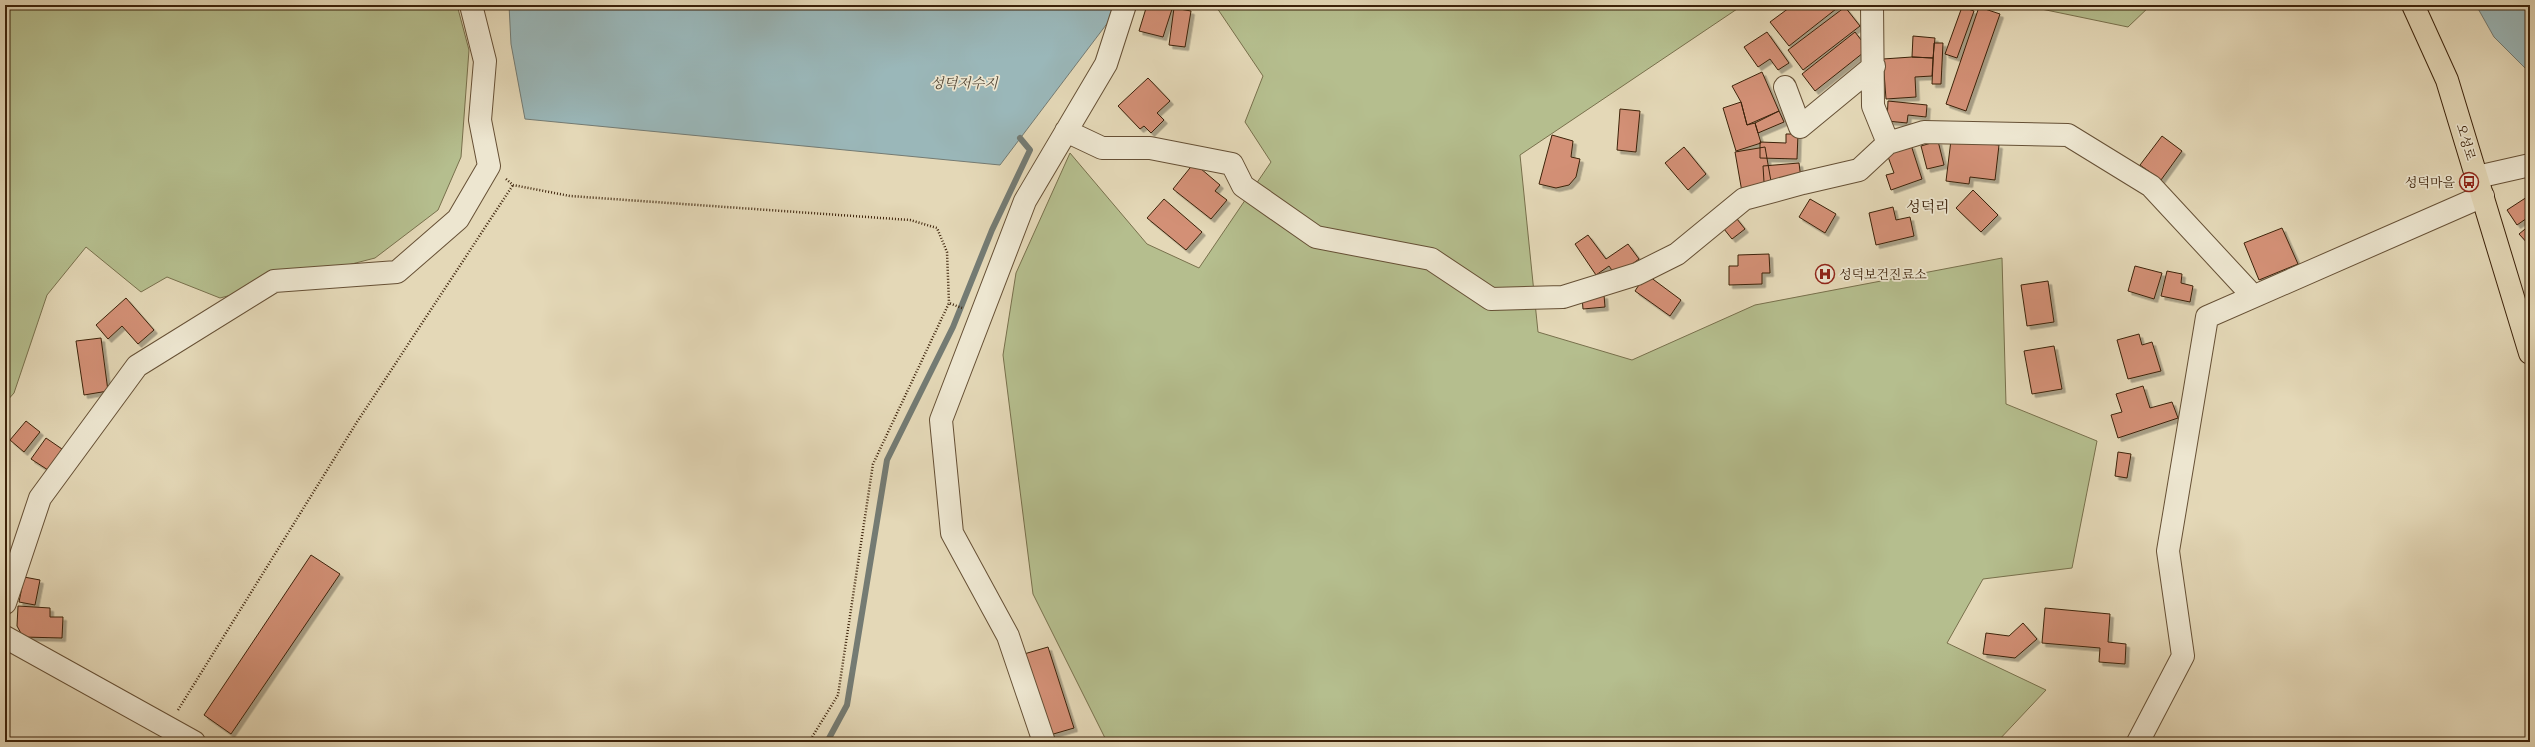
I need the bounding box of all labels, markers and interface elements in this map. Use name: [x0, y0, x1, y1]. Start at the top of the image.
water label: 성덕저수지: [930, 73, 999, 93]
street label: 오성로: [2451, 121, 2481, 163]
bus stop icon: 성덕마을: [2458, 171, 2480, 193]
place label: 성덕마을: [2405, 173, 2455, 192]
district label: 성덕리: [1906, 196, 1950, 217]
hospital icon: 성덕보건진료소: [1814, 263, 1836, 285]
place label: 성덕보건진료소: [1839, 265, 1927, 284]

